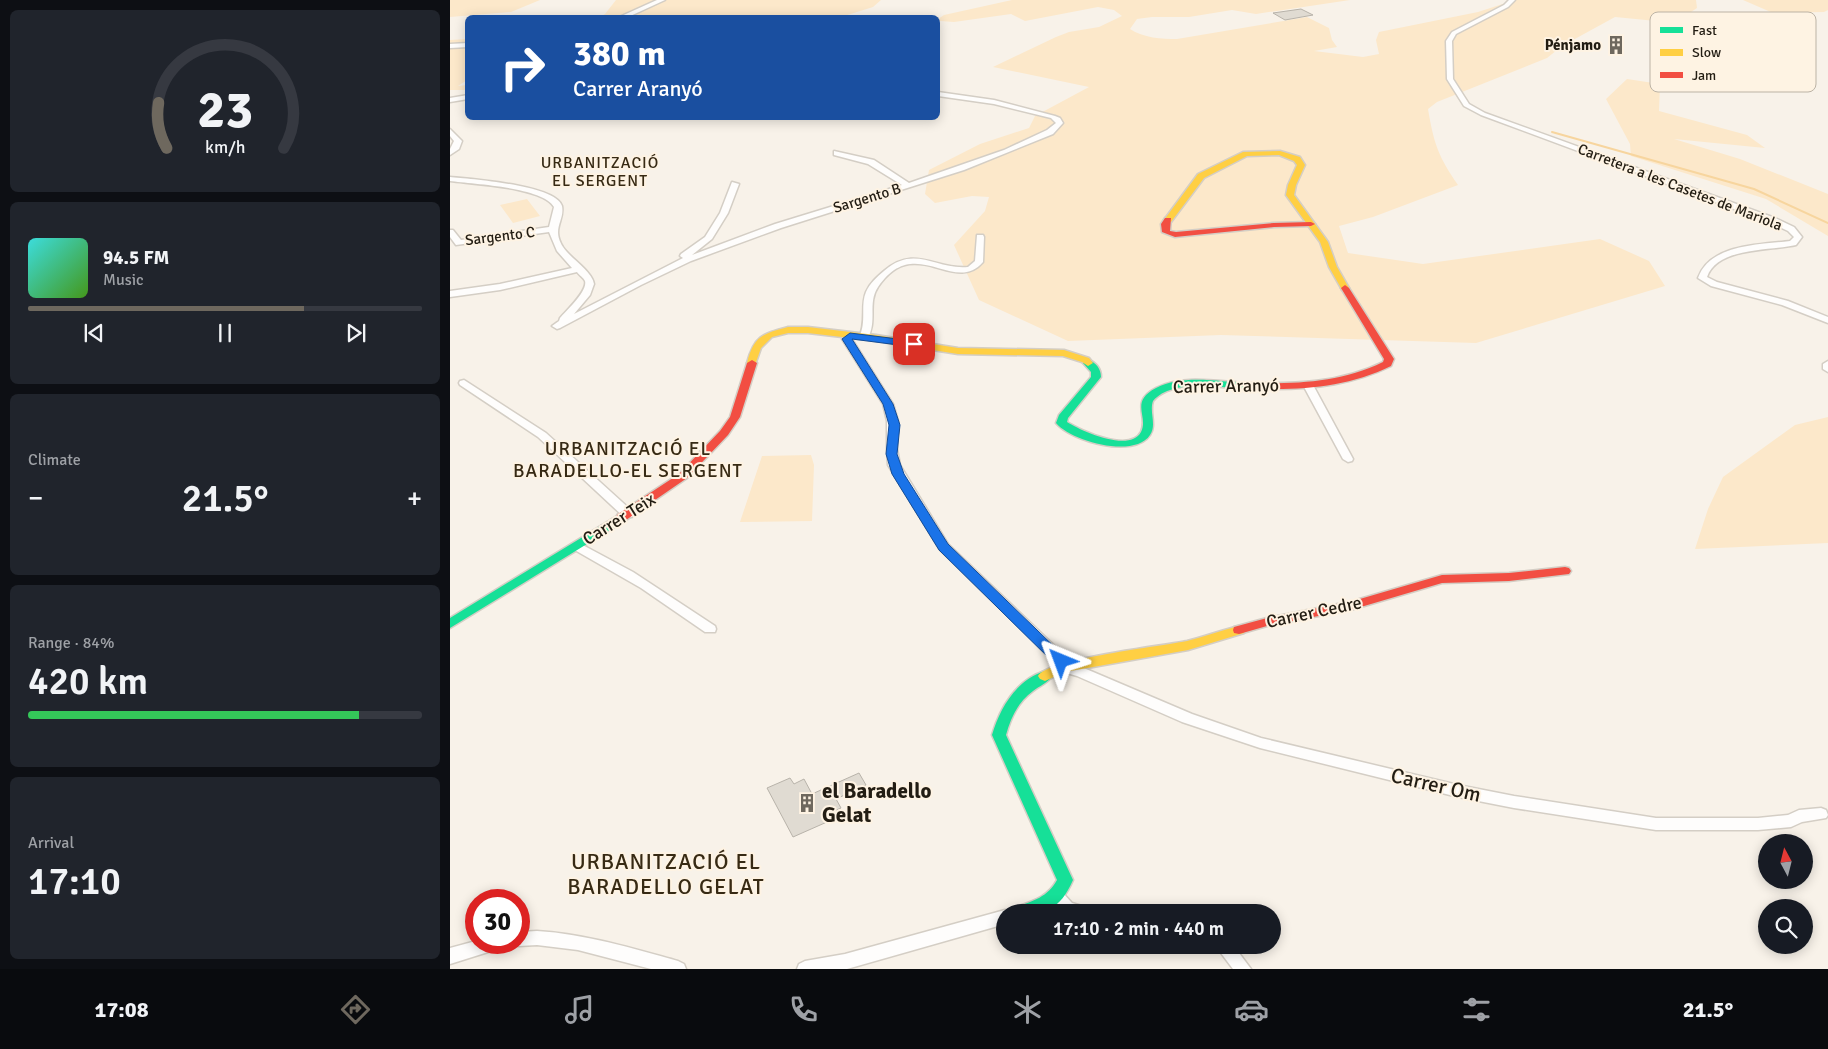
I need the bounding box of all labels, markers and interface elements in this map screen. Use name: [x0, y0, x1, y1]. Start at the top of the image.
legend: [1650, 12, 1816, 92]
text: Fast: [1692, 22, 1717, 39]
text: 380 m: [573, 32, 666, 75]
building icon: Pénjamo: [1605, 34, 1627, 56]
icon: right: [490, 35, 555, 100]
place label: Pénjamo: [1545, 36, 1601, 54]
text: Slow: [1692, 44, 1721, 61]
text: Jam: [1692, 67, 1716, 84]
text: Carrer Aranyó: [573, 75, 703, 102]
text: 23: [197, 78, 253, 142]
text: km/h: [205, 136, 245, 158]
street label: Carretera a les Casetes de Mariola: [1575, 140, 1785, 234]
district label: URBANITZACIÓ EL SERGENT: [541, 153, 659, 191]
street label: Sargento B: [831, 179, 903, 217]
street label: Sargento C: [464, 223, 536, 249]
text: 94.5 FM: [103, 246, 169, 270]
text: Music: [103, 270, 144, 290]
icon: previous: [80, 319, 108, 347]
icon: pause: [211, 319, 239, 347]
icon: next: [342, 319, 370, 347]
pin: [893, 323, 935, 365]
icon: arrive: [900, 330, 928, 358]
street label: Carrer Aranyó: [1173, 374, 1279, 398]
district label: URBANITZACIÓ EL BARADELLO-EL SERGENT: [513, 437, 743, 483]
text: Climate: [28, 450, 81, 470]
text: 21.5°: [182, 475, 268, 522]
text: −: [28, 481, 43, 515]
text: +: [407, 481, 422, 515]
street label: Carrer Teix: [578, 488, 660, 550]
street label: Carrer Cedre: [1264, 591, 1364, 633]
text: Range · 84%: [28, 633, 114, 653]
position arrow: [1034, 634, 1086, 686]
text: 420 km: [28, 658, 148, 705]
street label: Carrer Om: [1388, 762, 1484, 808]
place label: el Baradello Gelat: [822, 778, 932, 828]
building icon: el Baradello Gelat: [796, 792, 818, 814]
text: Arrival: [28, 833, 74, 853]
north arrow: [1758, 834, 1812, 889]
map controls: [1758, 834, 1813, 954]
district label: URBANITZACIÓ EL BARADELLO GELAT: [567, 848, 765, 900]
text: 17:10: [28, 858, 121, 905]
speed limit sign: 30: [465, 889, 530, 954]
button: search: [1758, 899, 1813, 954]
text: 17:10 · 2 min · 440 m: [1053, 917, 1224, 941]
icon: directions: [338, 992, 373, 1027]
icon: music: [562, 992, 597, 1027]
icon: phone: [786, 992, 821, 1027]
icon: climate: [1010, 992, 1045, 1027]
icon: car: [1234, 992, 1269, 1027]
icon: filters: [1459, 992, 1494, 1027]
text: 17:08: [95, 996, 149, 1023]
text: 21.5°: [1683, 996, 1733, 1023]

